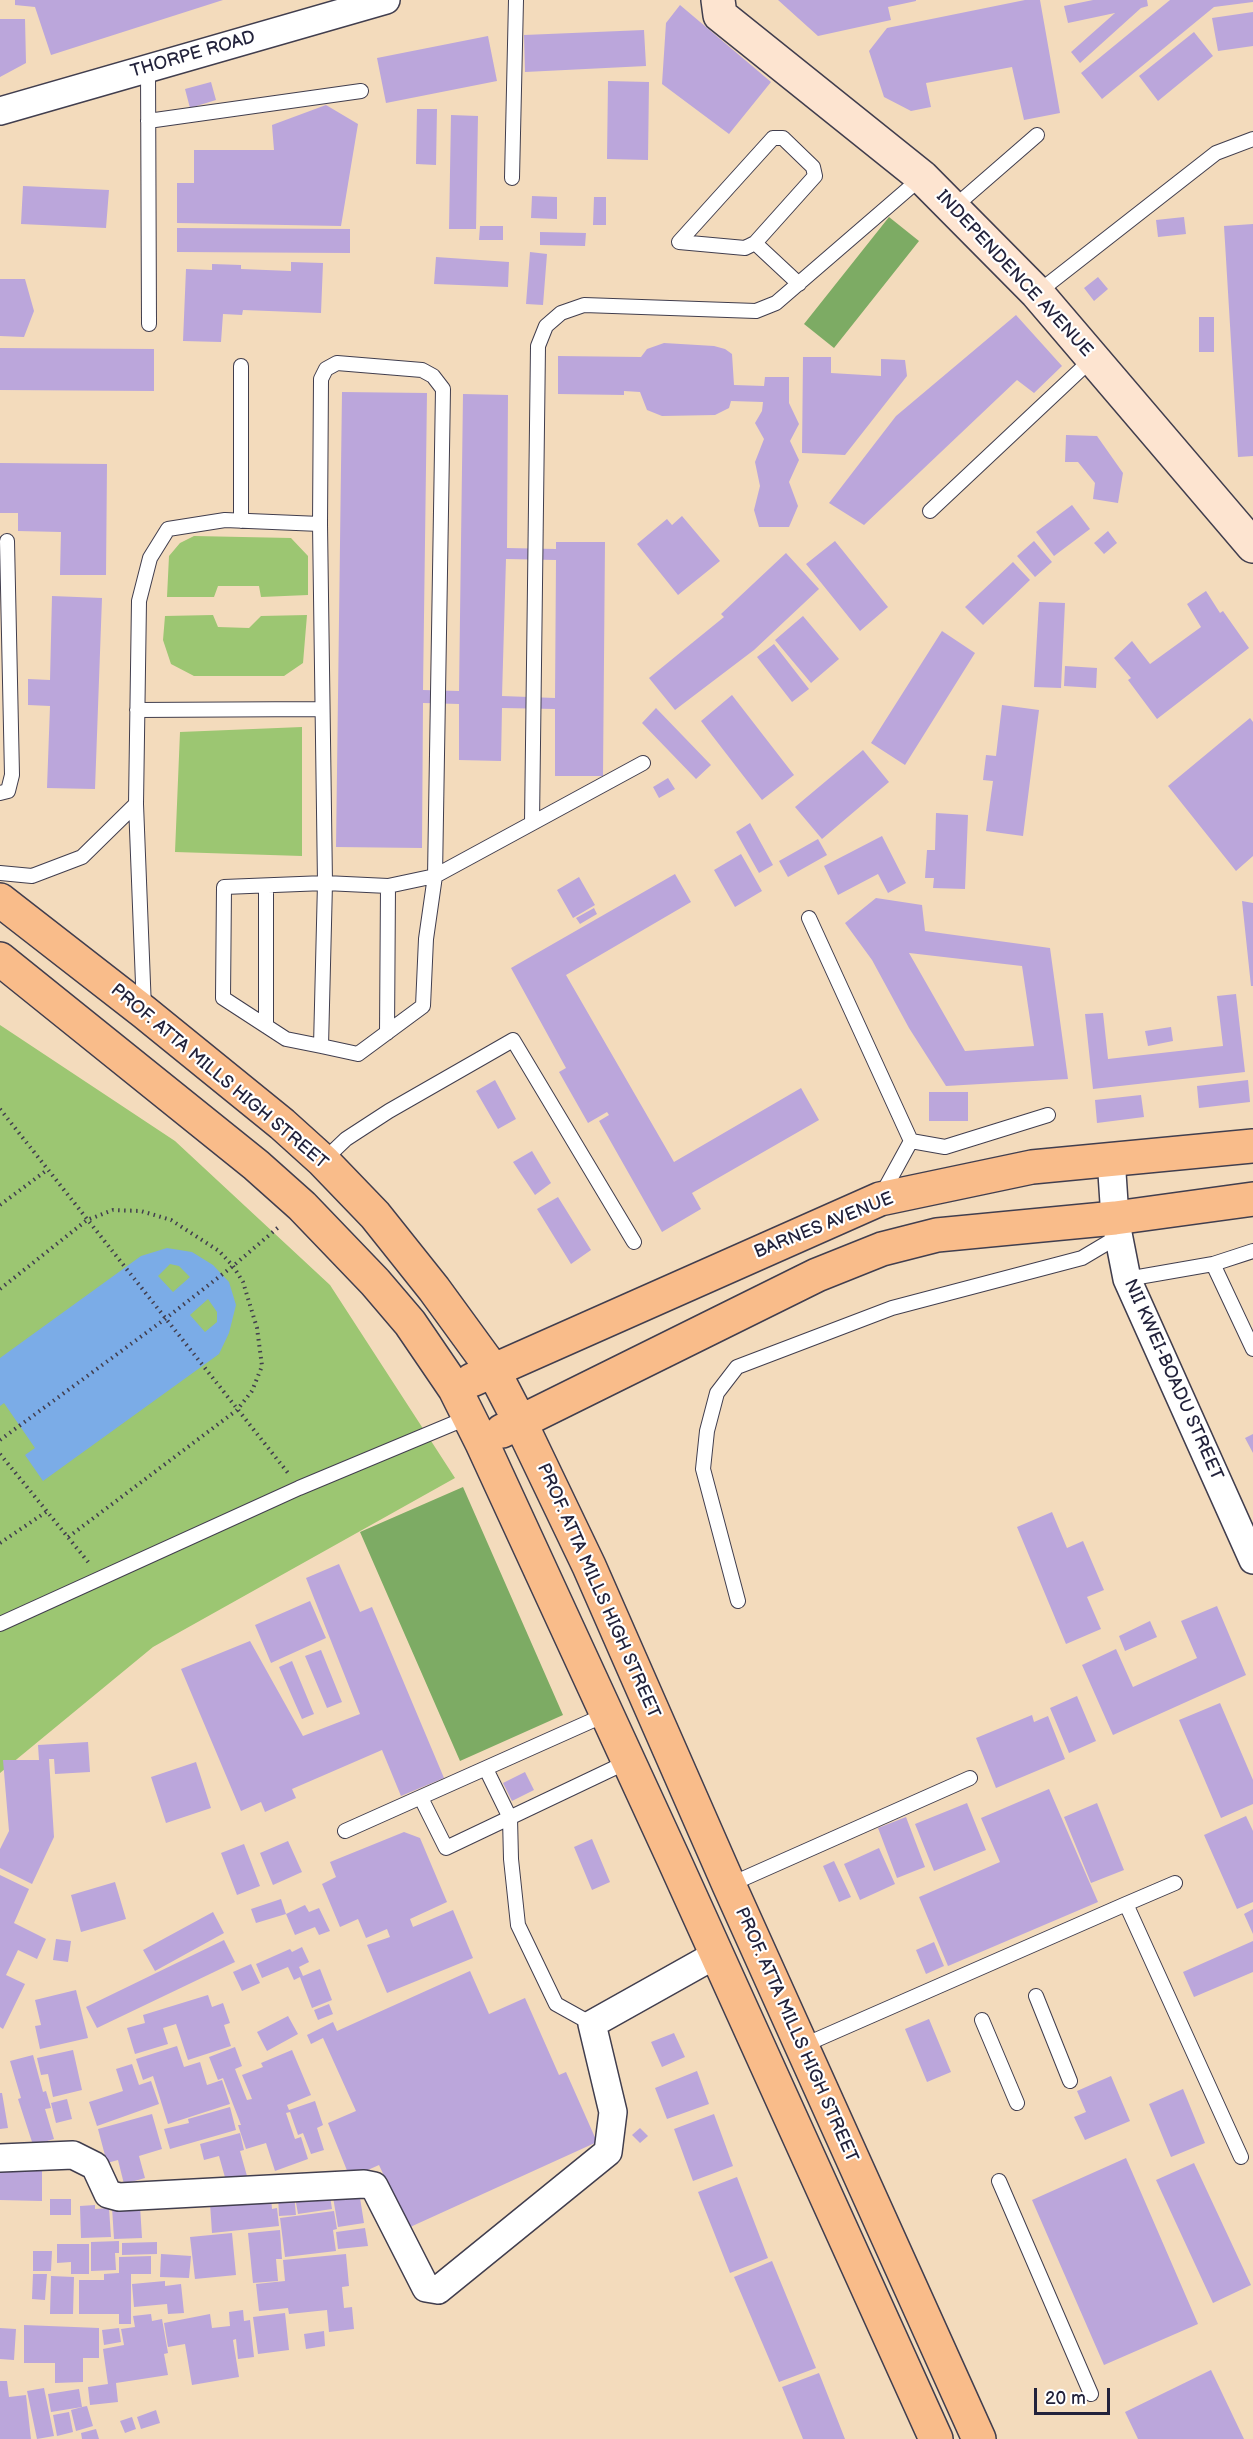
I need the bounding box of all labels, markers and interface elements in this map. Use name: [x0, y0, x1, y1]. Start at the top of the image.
street label: THORPE ROAD: [128, 27, 258, 83]
street label: INDEPENDENCE AVENUE: [931, 186, 1097, 362]
street label: PROF. ATTA MILLS HIGH STREET: [106, 980, 332, 1174]
street label: BARNES AVENUE: [751, 1188, 897, 1264]
street label: NII KWEI-BOADU STREET: [1119, 1276, 1227, 1484]
street label: PROF. ATTA MILLS HIGH STREET: [532, 1460, 664, 1722]
street label: PROF. ATTA MILLS HIGH STREET: [730, 1904, 862, 2166]
scale bar: [1037, 2376, 1114, 2414]
text: 20 m: [1045, 2388, 1086, 2409]

